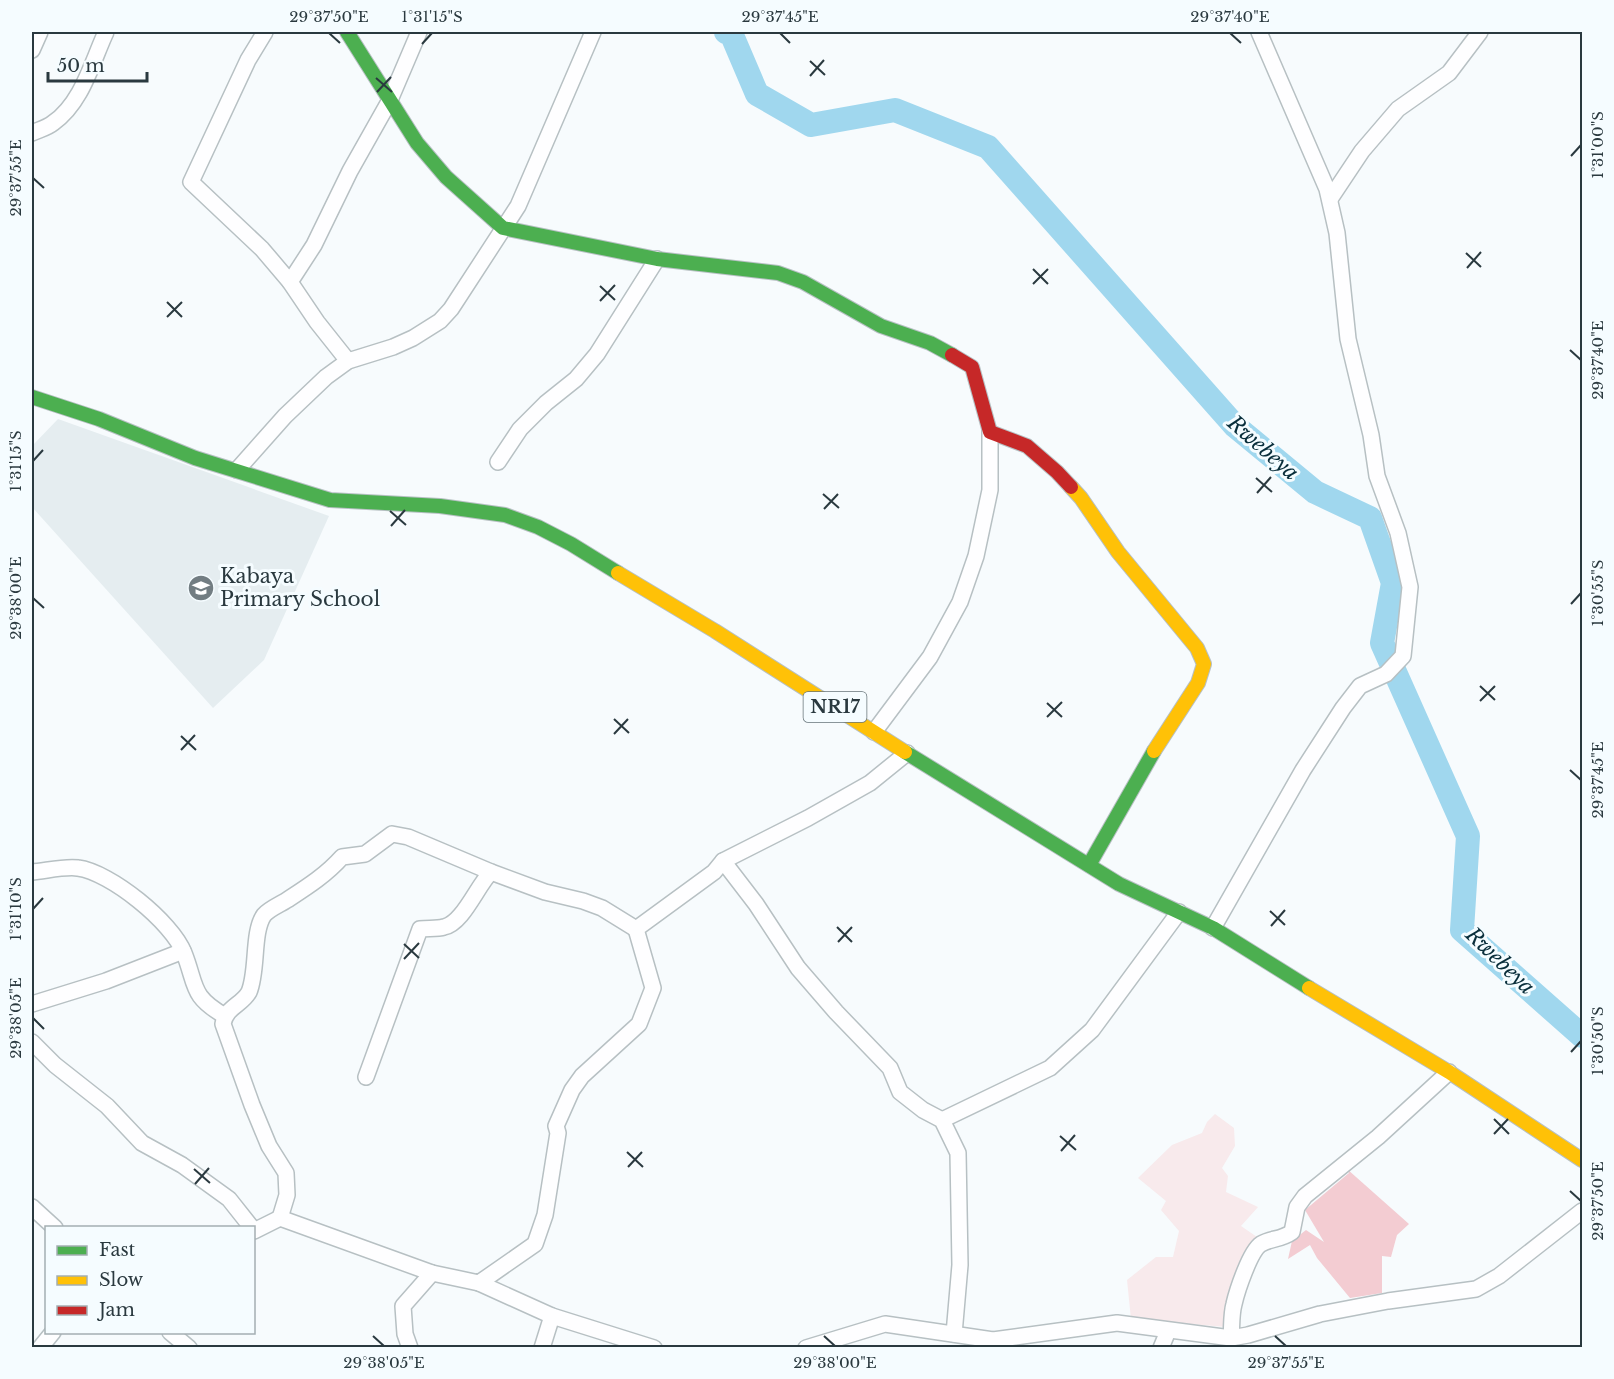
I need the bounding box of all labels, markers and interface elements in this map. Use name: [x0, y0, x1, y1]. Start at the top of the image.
text: 29°37'50"E: [289, 7, 369, 26]
text: 1°31'15"S: [401, 7, 463, 26]
text: 29°37'45"E: [741, 7, 819, 26]
text: 29°37'40"E: [1190, 7, 1270, 26]
scale bar: [48, 45, 147, 83]
text: 50 m: [57, 55, 105, 77]
text: 1°31'00"S: [1588, 111, 1607, 179]
text: 29°37'55"E: [6, 139, 25, 217]
text: 29°37'40"E: [1588, 320, 1607, 400]
water label: Rwebeya: [1221, 409, 1304, 486]
text: 1°31'15"S: [6, 430, 25, 492]
text: 29°38'00"E: [6, 556, 25, 640]
text: 1°30'55"S: [1588, 560, 1607, 626]
place label: Kabaya Primary School: [220, 564, 380, 611]
school or university icon: Kabaya Primary School: [186, 573, 216, 603]
road number: NR17: [804, 692, 866, 722]
text: 29°37'45"E: [1588, 741, 1607, 819]
text: 1°31'10"S: [6, 877, 25, 941]
water label: Rwebeya: [1459, 921, 1540, 1000]
text: 29°38'05"E: [6, 977, 25, 1059]
text: 1°30'50"S: [1588, 1006, 1607, 1076]
text: 29°37'50"E: [1588, 1161, 1607, 1241]
legend: [45, 1226, 255, 1334]
text: Fast: [99, 1239, 136, 1261]
text: Slow: [99, 1269, 144, 1291]
text: Jam: [97, 1299, 135, 1321]
text: 29°38'05"E: [343, 1353, 425, 1372]
text: 29°38'00"E: [793, 1353, 877, 1372]
text: 29°37'55"E: [1247, 1353, 1325, 1372]

